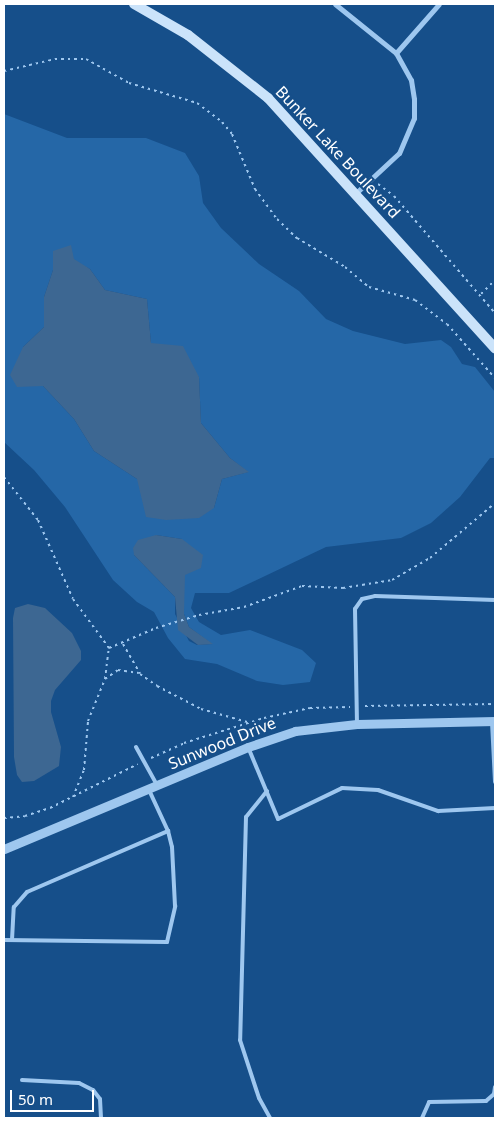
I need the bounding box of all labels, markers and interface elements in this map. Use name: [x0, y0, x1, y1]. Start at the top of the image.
street label: Bunker Lake Boulevard: [272, 82, 404, 222]
street label: Sunwood Drive: [166, 713, 278, 773]
scale bar: [12, 1080, 96, 1112]
text: 50 m: [18, 1089, 53, 1109]

